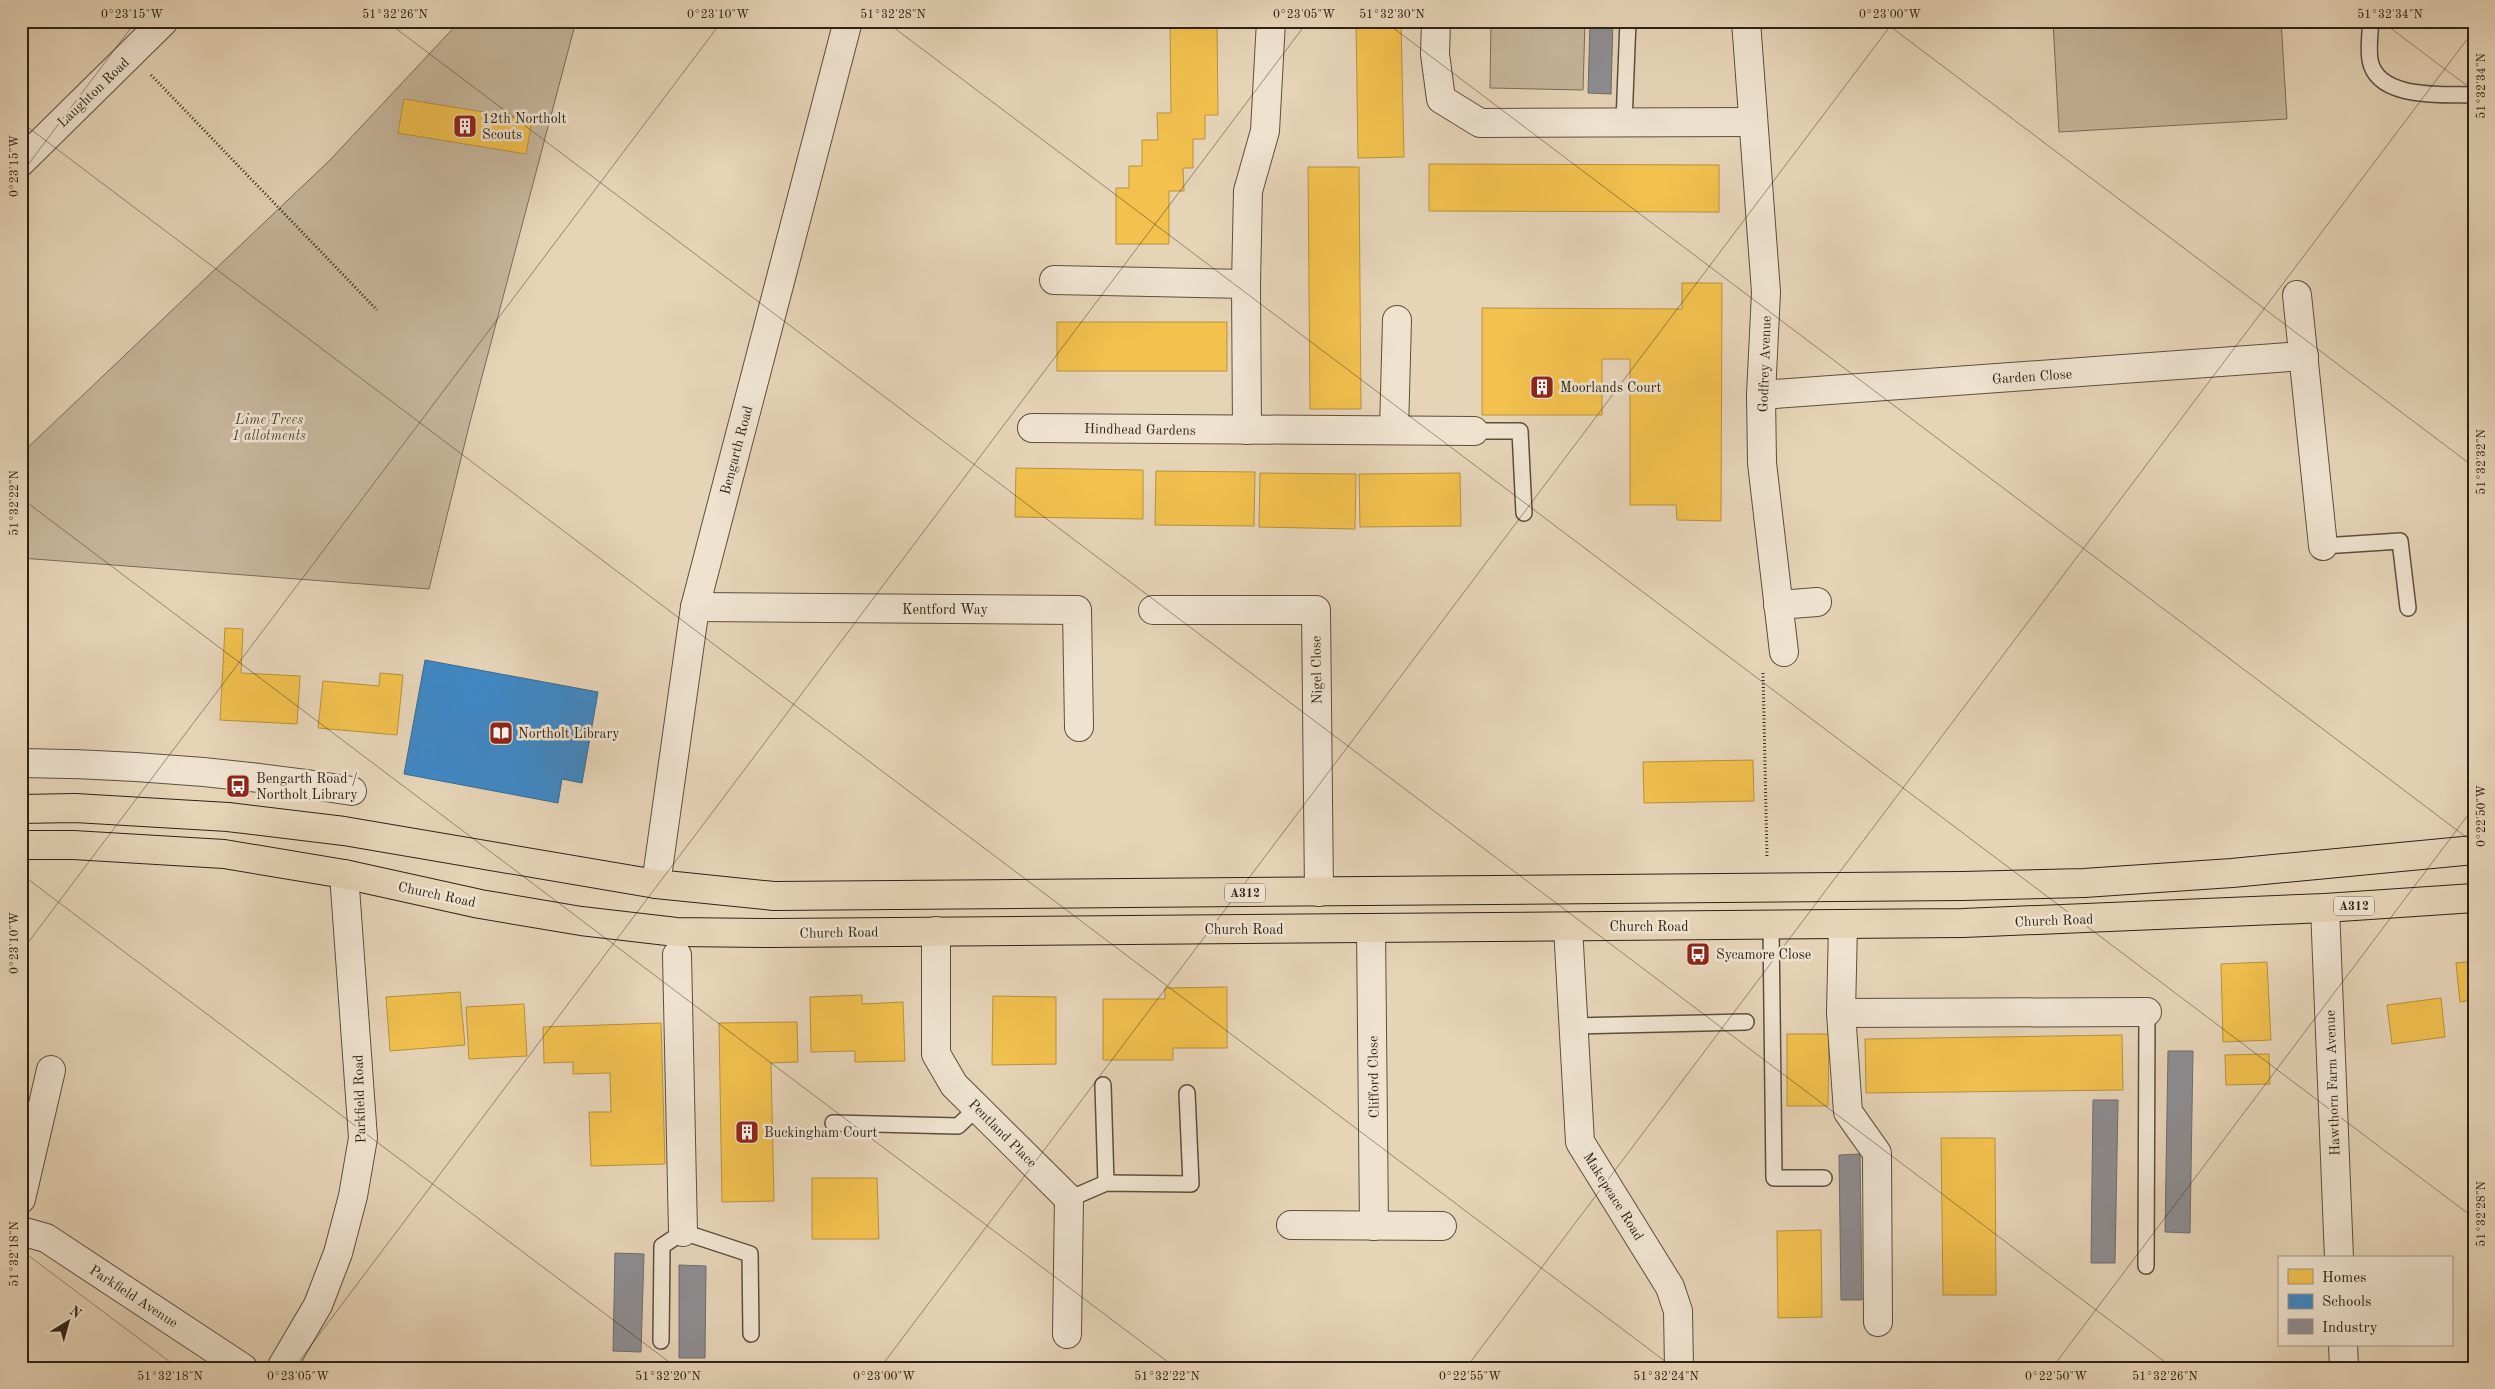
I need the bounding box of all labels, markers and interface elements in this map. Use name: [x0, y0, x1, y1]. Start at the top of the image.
text: 0°23'15"W: [101, 8, 163, 21]
text: 51°32'26"N: [362, 8, 428, 21]
text: 51°32'28"N: [860, 8, 926, 21]
text: 0°23'05"W: [1273, 8, 1335, 21]
text: 51°32'30"N: [1359, 8, 1425, 21]
text: 51°32'34"N: [2357, 8, 2423, 21]
text: 0°23'10"W: [687, 9, 749, 21]
text: 0°23'00"W: [1859, 9, 1921, 21]
text: 51°32'34"N: [2475, 53, 2488, 119]
street label: Laughton Road: [55, 55, 132, 130]
place label: 12th Northolt Scouts: [482, 112, 566, 142]
building icon: 12th Northolt Scouts: [452, 113, 478, 139]
text: 0°23'15"W: [8, 135, 21, 197]
street label: Godfrey Avenue: [1756, 315, 1774, 413]
street label: Garden Close: [1991, 367, 2073, 387]
building icon: Moorlands Court: [1529, 374, 1555, 400]
place label: Moorlands Court: [1560, 381, 1661, 395]
street label: Bengarth Road: [718, 404, 756, 496]
park label: Lime Trees 1 allotments: [232, 413, 306, 443]
street label: Hindhead Gardens: [1084, 422, 1196, 438]
text: 51°32'32"N: [2475, 429, 2488, 495]
text: 51°32'22"N: [8, 470, 21, 536]
street label: Kentford Way: [902, 603, 989, 617]
street label: Nigel Close: [1309, 635, 1325, 705]
library icon: Northolt Library: [488, 720, 514, 746]
place label: Northolt Library: [518, 727, 620, 741]
place label: Bengarth Road / Northolt Library: [256, 772, 358, 802]
bus stop icon: Bengarth Road / Northolt Library: [225, 773, 251, 799]
text: 0°22'50"W: [2475, 785, 2488, 847]
street label: Church Road: [397, 880, 477, 910]
road number: A312: [1225, 884, 1265, 902]
road number: A312: [2334, 896, 2374, 916]
text: 0°23'10"W: [9, 912, 21, 974]
street label: Church Road: [2014, 913, 2094, 929]
street label: Church Road: [1609, 920, 1689, 934]
street label: Church Road: [1204, 923, 1284, 937]
street label: Church Road: [799, 925, 879, 941]
bus stop icon: Sycamore Close: [1685, 941, 1711, 967]
place label: Sycamore Close: [1716, 948, 1811, 962]
street label: Hawthorn Farm Avenue: [2323, 1010, 2343, 1156]
street label: Clifford Close: [1366, 1036, 1382, 1118]
street label: Parkfield Road: [351, 1054, 369, 1144]
street label: Pentland Place: [966, 1097, 1039, 1170]
building icon: Buckingham Court: [734, 1119, 760, 1145]
place label: Buckingham Court: [764, 1126, 878, 1140]
street label: Makepeace Road: [1581, 1150, 1646, 1243]
text: 51°32'28"N: [2475, 1181, 2488, 1247]
text: 51°32'18"N: [8, 1221, 21, 1287]
legend: [2278, 1256, 2452, 1346]
street label: Parkfield Avenue: [87, 1263, 180, 1331]
text: Homes: [2322, 1271, 2367, 1286]
text: Schools: [2322, 1295, 2371, 1310]
north arrow: [42, 1296, 92, 1346]
text: N: [67, 1304, 84, 1321]
text: Industry: [2322, 1321, 2378, 1336]
text: 51°32'18"N: [137, 1370, 203, 1383]
text: 0°23'05"W: [267, 1370, 329, 1383]
text: 51°32'20"N: [635, 1370, 701, 1383]
text: 51°32'22"N: [1134, 1370, 1200, 1383]
text: 0°22'55"W: [1439, 1370, 1501, 1383]
text: 51°32'24"N: [1633, 1370, 1699, 1383]
text: 0°22'50"W: [2025, 1370, 2087, 1383]
text: 51°32'26"N: [2132, 1370, 2198, 1383]
text: 0°23'00"W: [853, 1371, 915, 1383]

